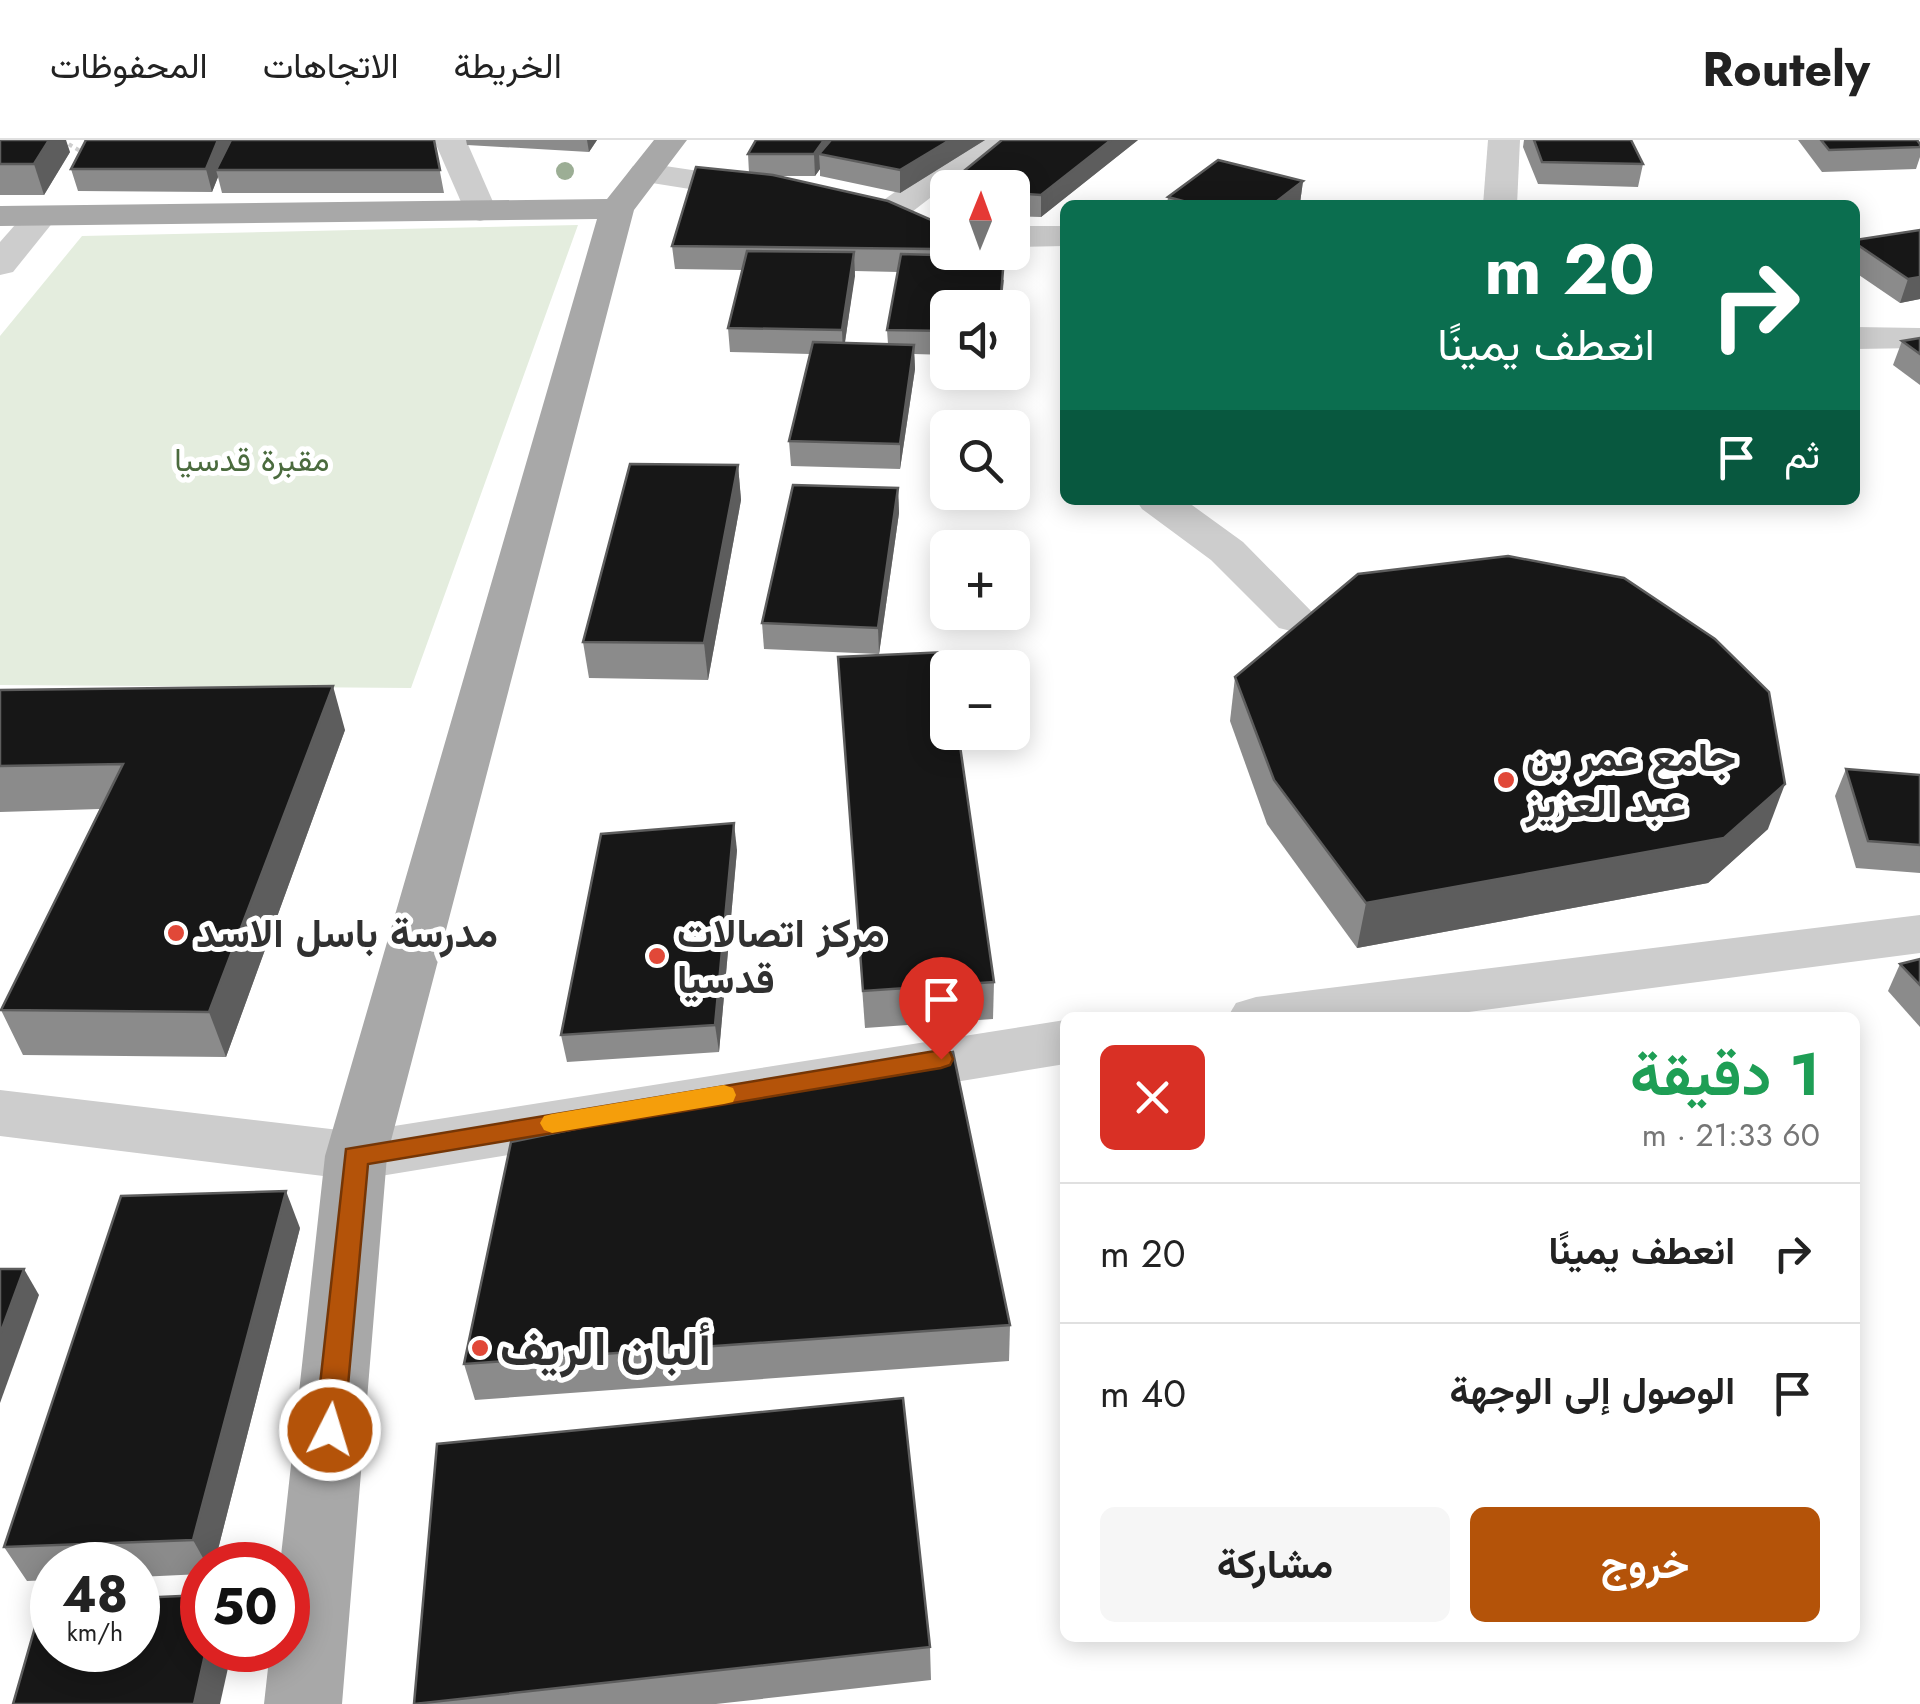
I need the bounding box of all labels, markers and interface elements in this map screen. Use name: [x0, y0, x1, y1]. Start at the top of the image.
text: Routely: [1702, 35, 1870, 104]
text: المحفوظات: [50, 41, 208, 91]
text: الاتجاهات: [263, 41, 399, 91]
text: الخريطة: [454, 41, 562, 91]
north arrow: [930, 170, 1030, 270]
map controls: [930, 170, 1030, 750]
text: 20 m: [1484, 219, 1655, 320]
icon: right: [1690, 240, 1820, 370]
button: sound: [930, 290, 1030, 390]
text: انعطف يمينًا: [1437, 312, 1655, 377]
button: search: [930, 410, 1030, 510]
text: ثم: [1784, 427, 1820, 482]
icon: arrive: [1709, 430, 1764, 485]
park label: مقبرة قدسيا: [174, 437, 330, 483]
button: +: [930, 530, 1030, 630]
button: −: [930, 650, 1030, 750]
place label: جامع عمر بن عبد العزيز: [1525, 728, 1736, 832]
marker: جامع عمر بن عبد العزيز: [1495, 769, 1517, 791]
place label: مدرسة باسل الاسد: [196, 904, 498, 962]
place label: مركز اتصالات قدسيا: [677, 904, 885, 1008]
marker: مدرسة باسل الاسد: [165, 922, 187, 944]
marker: مركز اتصالات قدسيا: [646, 945, 668, 967]
pin: [899, 957, 984, 1060]
icon: arrive: [914, 972, 969, 1027]
text: 1 دقيقة: [1630, 1031, 1820, 1118]
button: close: [1100, 1045, 1205, 1150]
text: 60 m · 21:33: [1642, 1112, 1820, 1158]
text: انعطف يمينًا: [1548, 1223, 1735, 1278]
text: 20 m: [1100, 1226, 1185, 1281]
icon: right: [1765, 1226, 1820, 1281]
place label: ألبان الريف: [500, 1314, 711, 1383]
marker: ألبان الريف: [469, 1337, 491, 1359]
text: الوصول إلى الوجهة: [1450, 1363, 1735, 1418]
text: 40 m: [1100, 1366, 1186, 1421]
icon: arrive: [1765, 1366, 1820, 1421]
position arrow: [278, 1378, 382, 1482]
button: مشاركة: [1100, 1507, 1450, 1622]
button: خروج: [1470, 1507, 1820, 1622]
speed limit sign: 50: [180, 1542, 310, 1672]
text: 48: [62, 1558, 128, 1631]
text: km/h: [67, 1614, 123, 1650]

